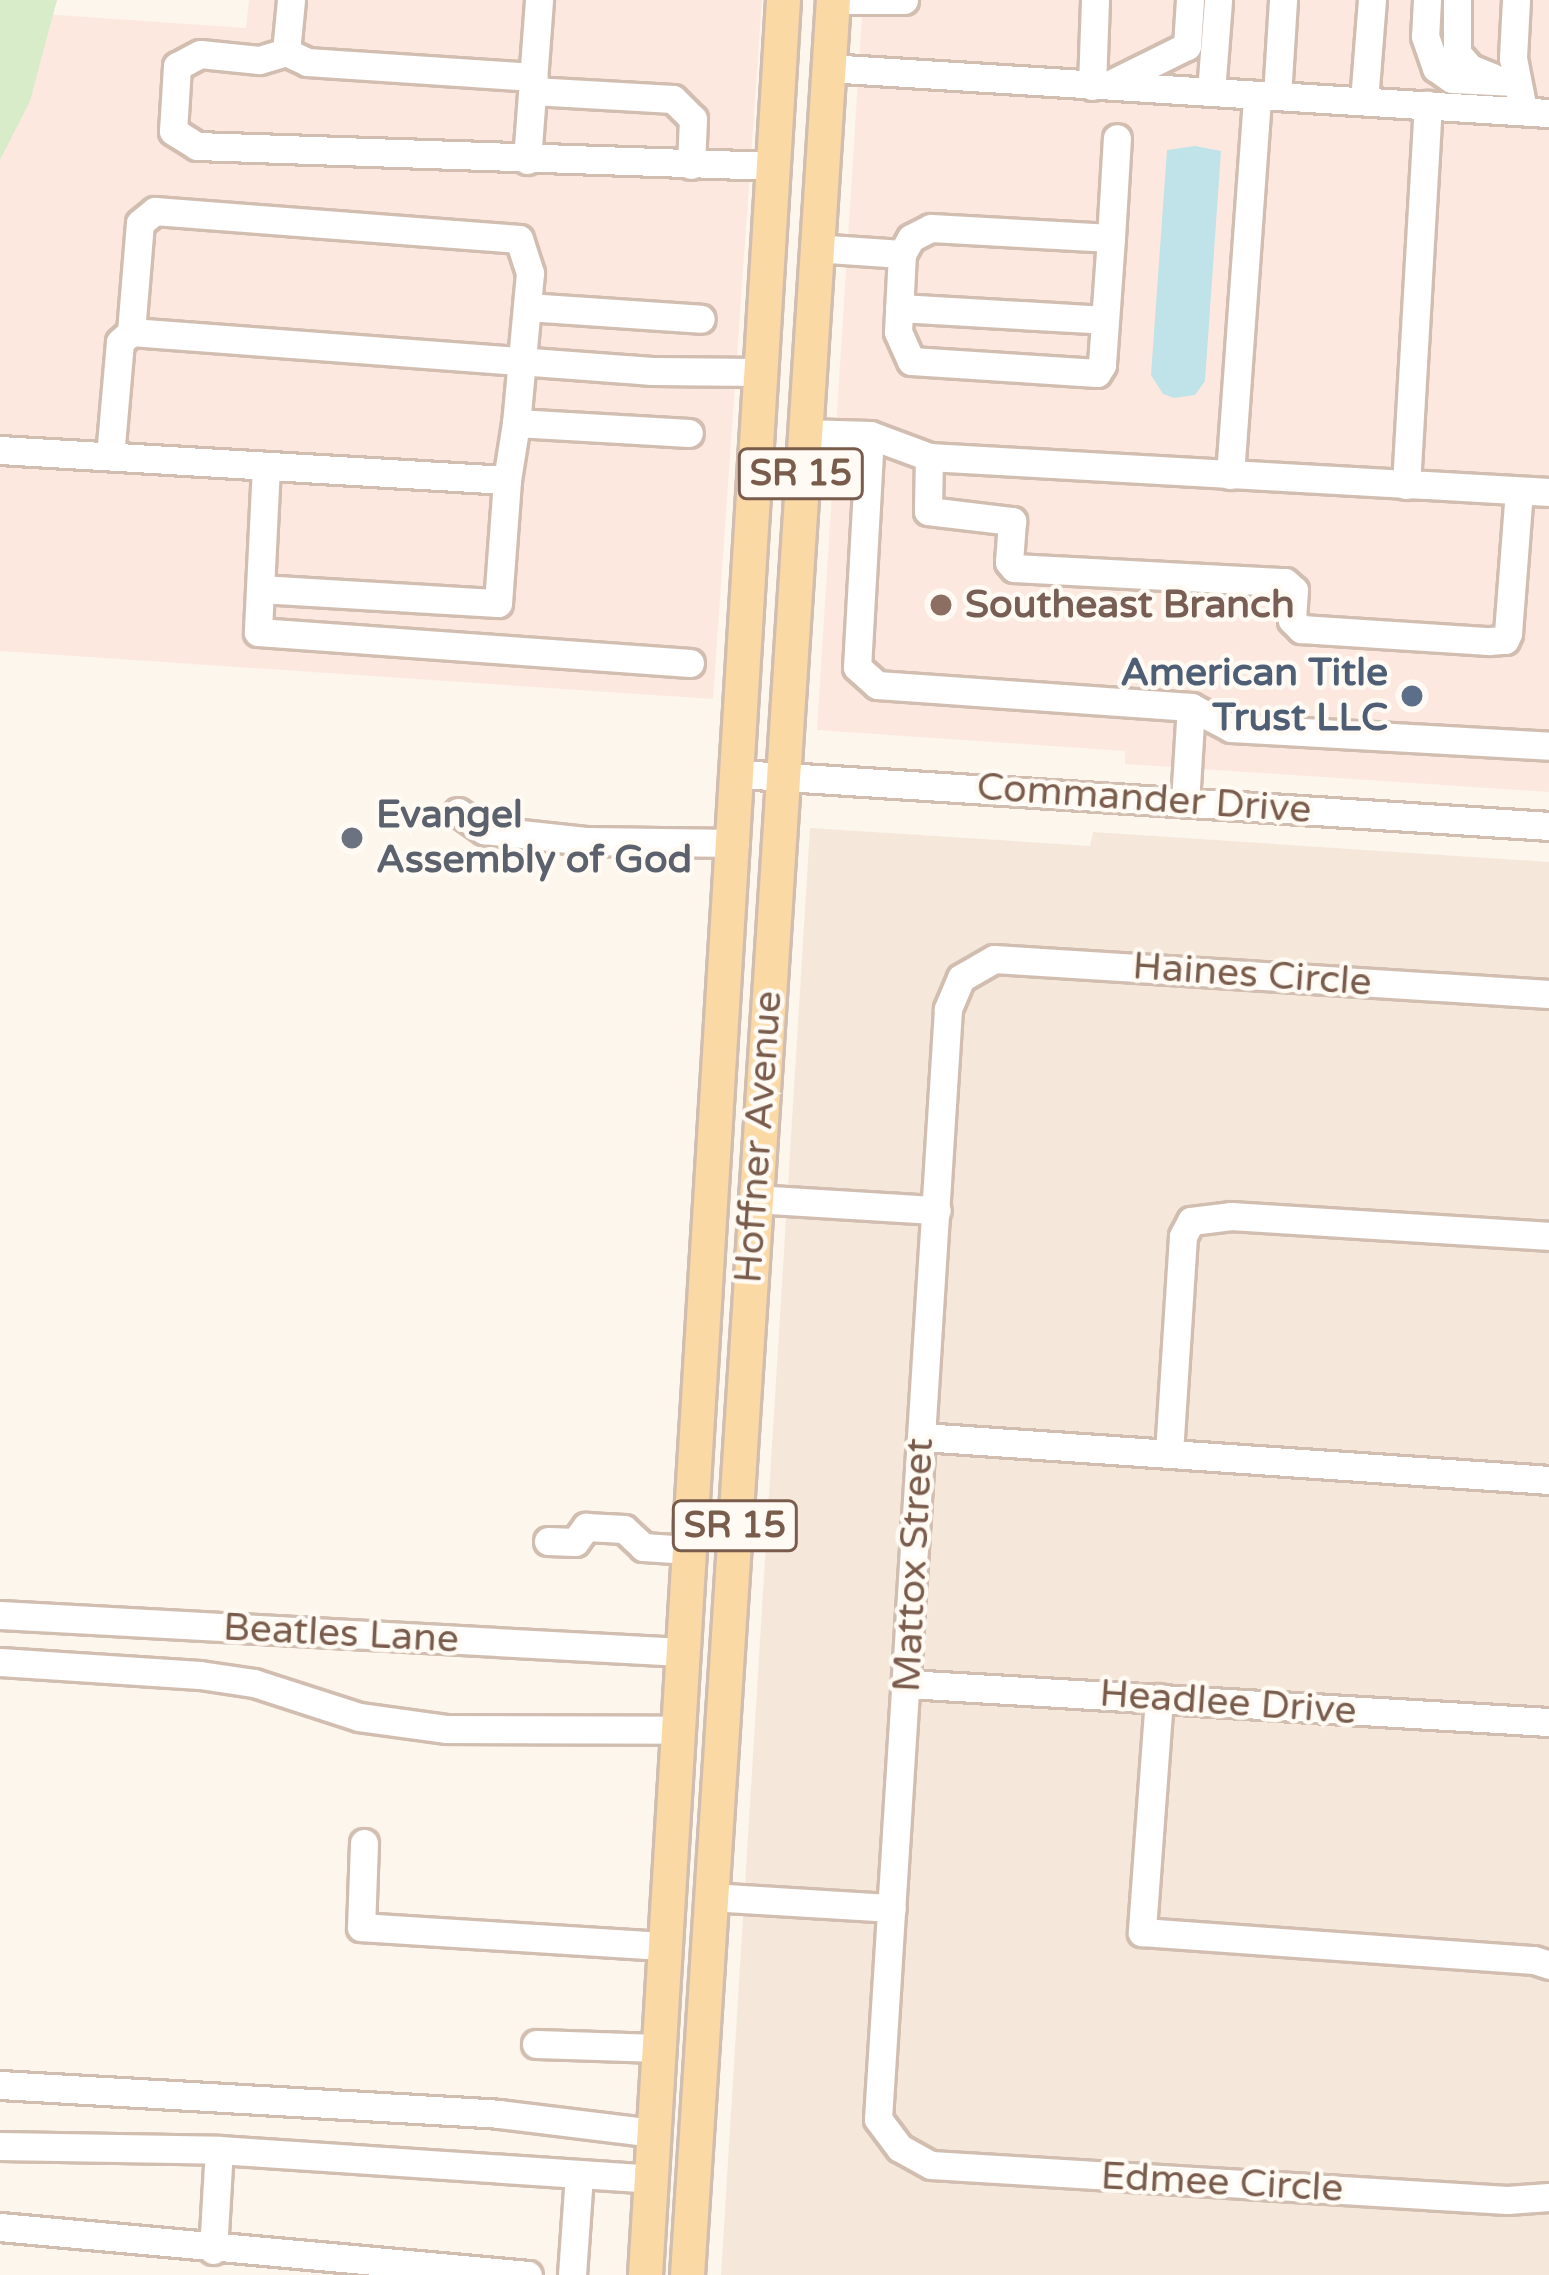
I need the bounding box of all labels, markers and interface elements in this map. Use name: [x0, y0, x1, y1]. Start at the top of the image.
road number: SR 15: [735, 444, 867, 504]
place label: Southeast Branch: [965, 582, 1295, 628]
marker: Southeast Branch: [928, 592, 954, 618]
place label: American Title Trust LLC: [1120, 651, 1388, 742]
marker: American Title Trust LLC: [1399, 683, 1425, 709]
street label: Commander Drive: [975, 764, 1313, 834]
place label: Evangel Assembly of God: [376, 793, 692, 884]
marker: Evangel Assembly of God: [339, 825, 365, 851]
street label: Haines Circle: [1131, 943, 1373, 1007]
street label: Hoffner Avenue: [725, 989, 793, 1285]
street label: Mattox Street: [884, 1437, 944, 1693]
road number: SR 15: [669, 1496, 801, 1556]
street label: Beatles Lane: [222, 1604, 460, 1664]
street label: Headlee Drive: [1098, 1671, 1358, 1735]
street label: Edmee Circle: [1100, 2153, 1344, 2213]

